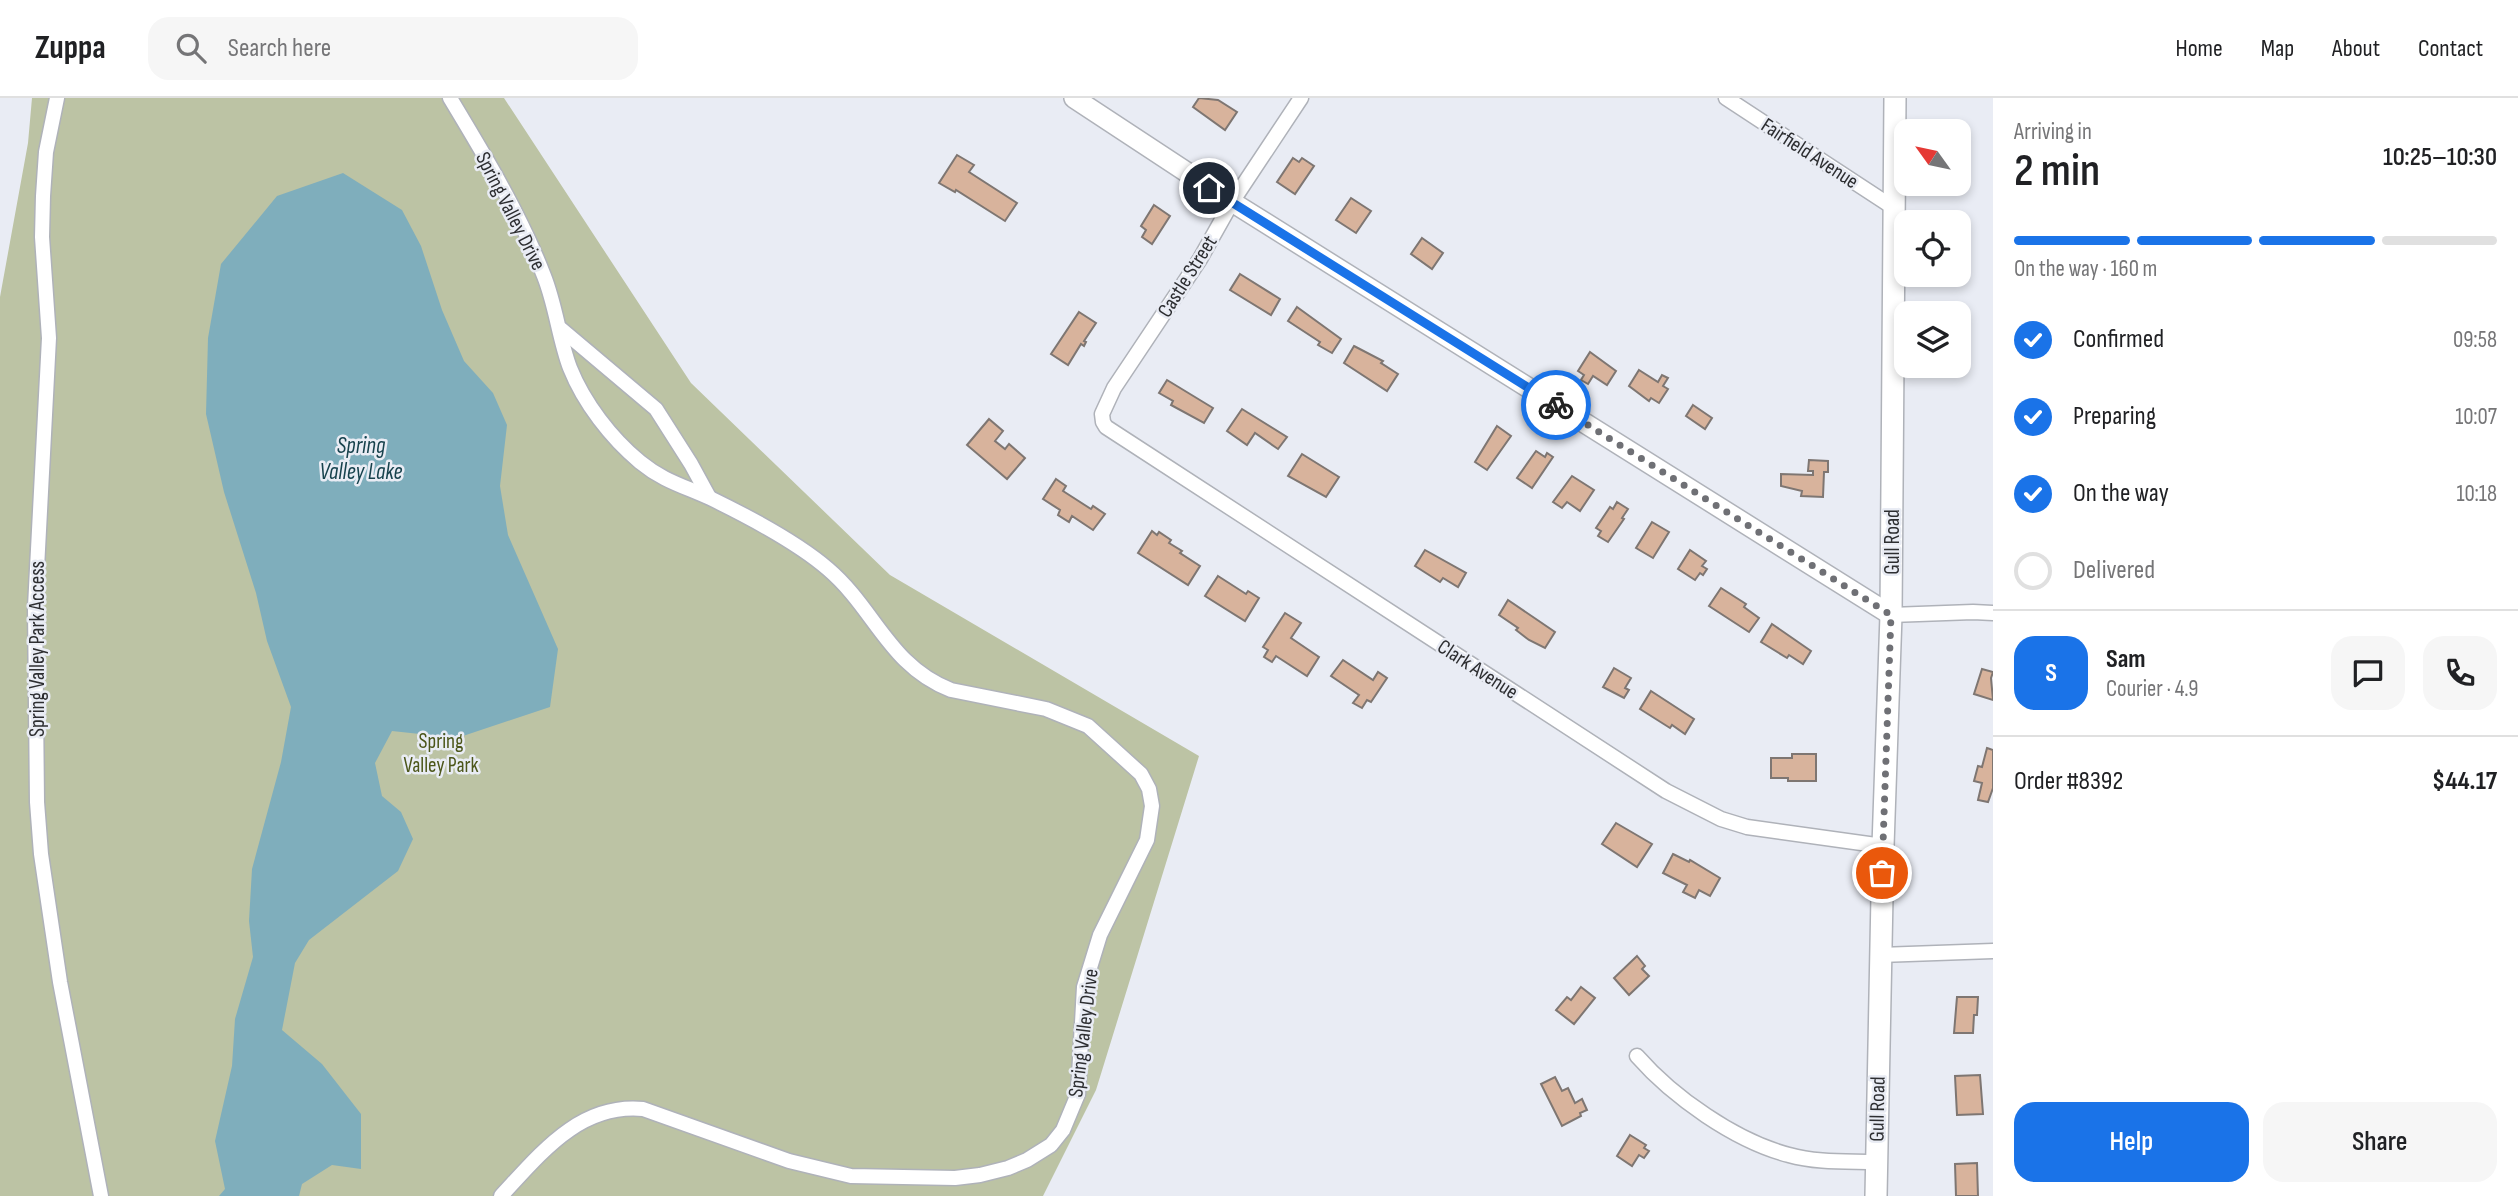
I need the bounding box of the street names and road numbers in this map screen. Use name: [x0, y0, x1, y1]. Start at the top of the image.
street label: Fairfield Avenue: [1756, 113, 1863, 194]
street label: Spring Valley Drive: [470, 148, 551, 275]
street label: Castle Street: [1152, 231, 1222, 322]
street label: Gull Road: [1880, 509, 1905, 575]
street label: Spring Valley Park Access: [25, 561, 50, 737]
street label: Clark Avenue: [1433, 634, 1523, 705]
street label: Spring Valley Drive: [1063, 967, 1104, 1099]
street label: Gull Road: [1864, 1076, 1891, 1142]

